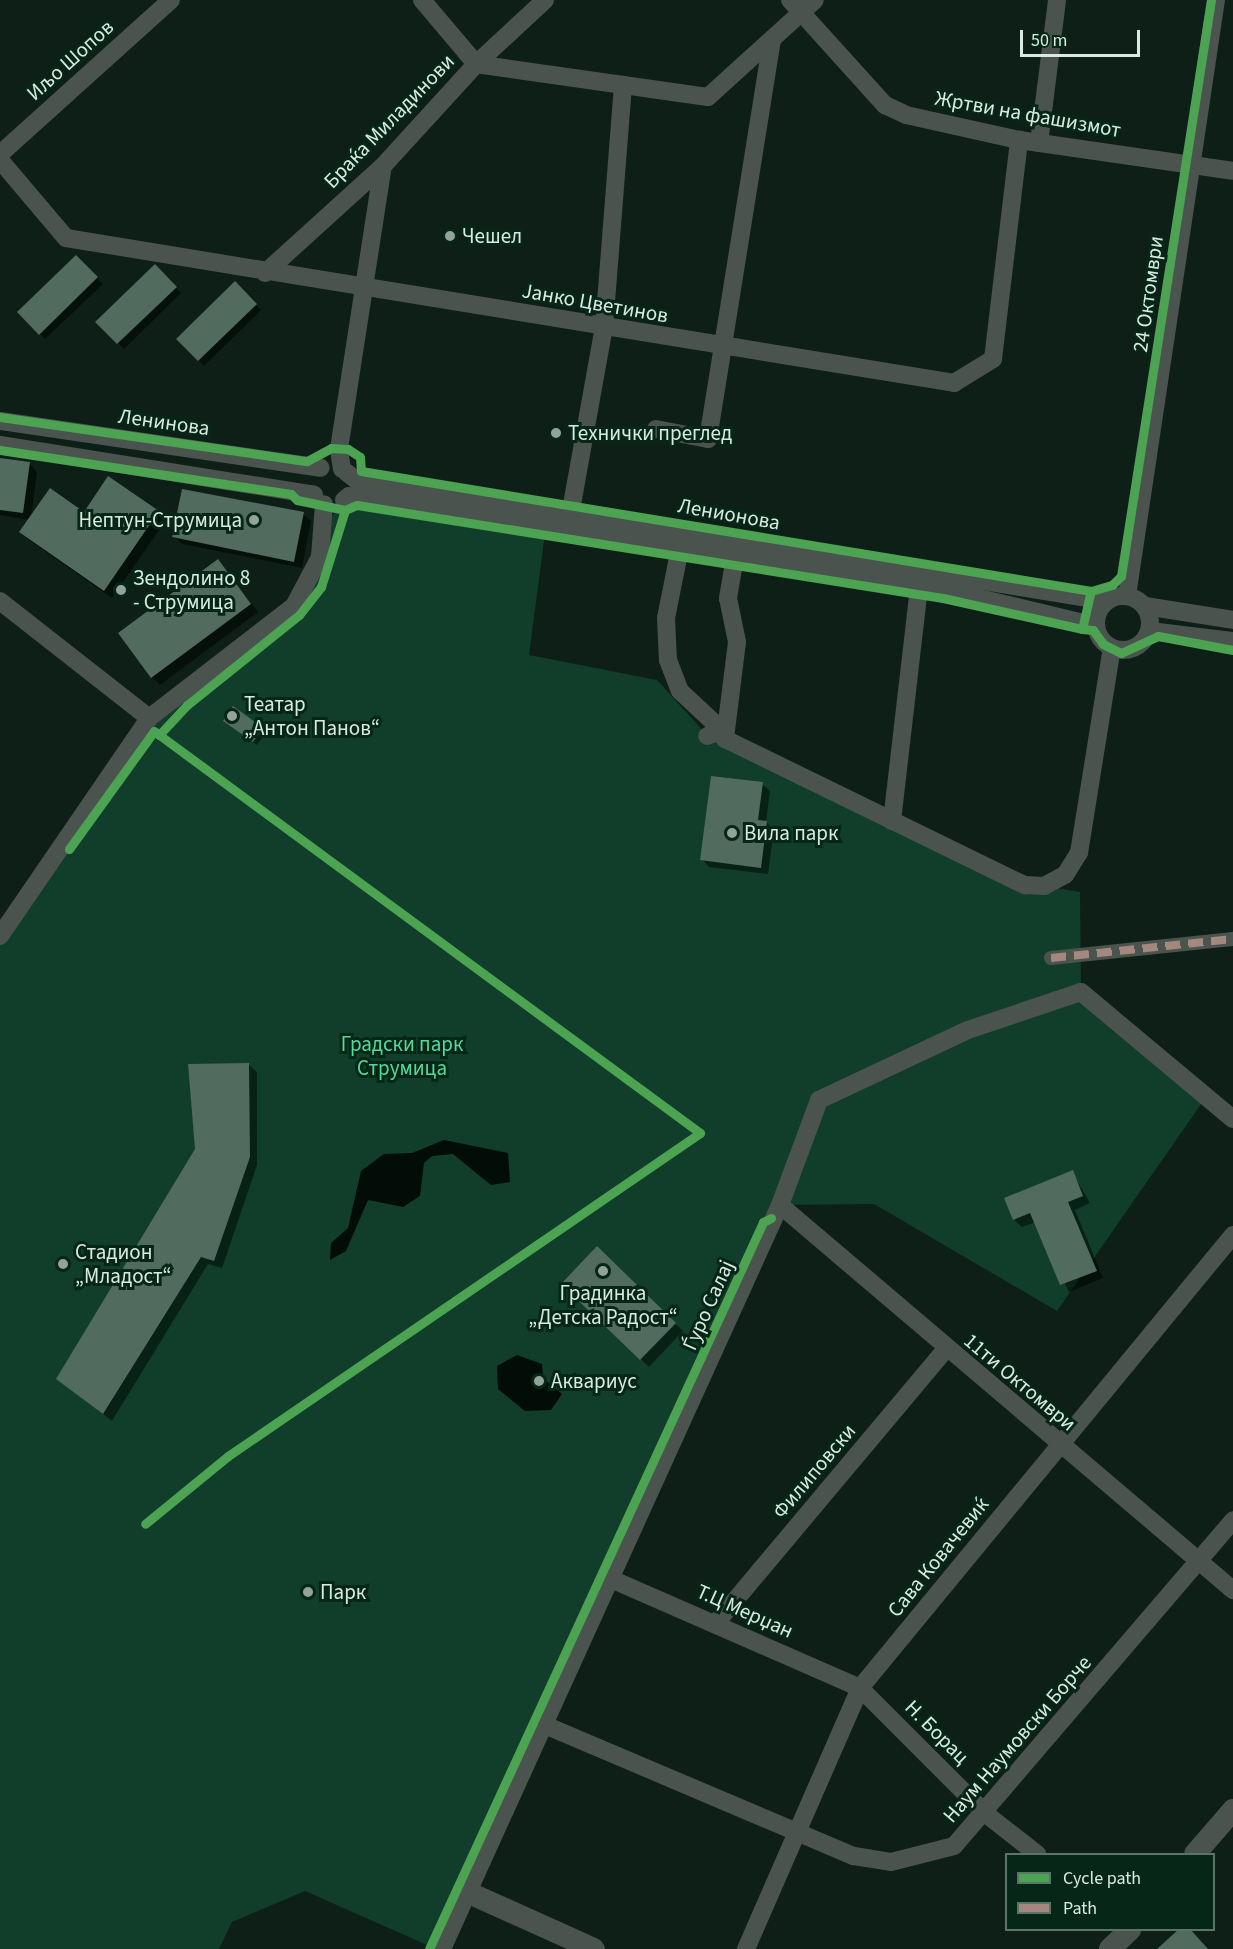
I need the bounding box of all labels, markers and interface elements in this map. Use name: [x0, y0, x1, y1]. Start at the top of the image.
street label: Иљо Шопов: [21, 14, 119, 106]
scale bar: [1023, 18, 1143, 56]
text: 50 m: [1031, 28, 1067, 53]
street label: Браќа Миладинови: [319, 49, 459, 193]
street label: Жртви на фашизмот: [933, 85, 1123, 143]
place label: Чешел: [462, 223, 522, 249]
marker: Чешел: [443, 229, 457, 243]
street label: 24 Октомври: [1127, 234, 1169, 354]
street label: Јанко Цветинов: [520, 278, 670, 328]
street label: Ленинова: [117, 403, 211, 441]
place label: Технички преглед: [568, 420, 732, 446]
marker: Технички преглед: [549, 426, 563, 440]
street label: Ленионова: [676, 493, 782, 535]
place label: Нептун-Струмица: [78, 507, 242, 533]
marker: Нептун-Струмица: [247, 513, 261, 527]
place label: Зендолино 8 - Струмица: [133, 565, 250, 615]
marker: Зендолино 8 - Струмица: [114, 583, 128, 597]
place label: Театар „Антон Панов“: [244, 691, 380, 741]
marker: Театар „Антон Панов“: [225, 709, 239, 723]
place label: Вила парк: [744, 820, 838, 846]
marker: Вила парк: [725, 826, 739, 840]
park label: Градски парк Струмица: [341, 1031, 463, 1081]
place label: Стадион „Младост“: [75, 1239, 171, 1289]
street label: Ѓуро Салај: [677, 1256, 739, 1354]
marker: Стадион „Младост“: [56, 1257, 70, 1271]
marker: Градинка „Детска Радост“: [596, 1264, 610, 1278]
place label: Градинка „Детска Радост“: [528, 1280, 678, 1330]
street label: 11ти Октомври: [959, 1328, 1081, 1436]
place label: Аквариус: [551, 1368, 637, 1394]
marker: Аквариус: [532, 1374, 546, 1388]
street label: Филиповски: [767, 1419, 861, 1523]
street label: Сава Ковачевиќ: [882, 1492, 994, 1622]
street label: Т.Ц Мерџан: [693, 1578, 797, 1644]
place label: Парк: [320, 1579, 366, 1605]
marker: Парк: [301, 1585, 315, 1599]
street label: Наум Наумовски Борче: [937, 1650, 1097, 1828]
street label: Н. Борац: [900, 1695, 974, 1769]
legend: [1005, 1853, 1215, 1931]
text: Cycle path: [1063, 1866, 1141, 1891]
text: Path: [1063, 1896, 1097, 1921]

